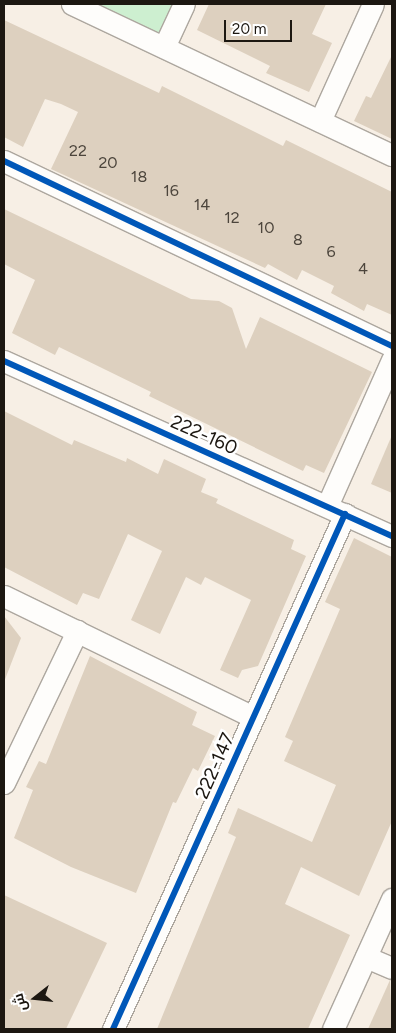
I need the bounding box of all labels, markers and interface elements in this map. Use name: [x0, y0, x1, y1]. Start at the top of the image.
scale bar: [226, 10, 294, 42]
text: 20 m: [232, 20, 266, 38]
house number: 22: [69, 141, 87, 161]
house number: 20: [98, 153, 118, 173]
house number: 18: [131, 167, 147, 187]
house number: 16: [163, 181, 179, 201]
house number: 14: [194, 195, 210, 215]
house number: 12: [224, 208, 240, 228]
house number: 10: [258, 218, 274, 238]
house number: 8: [293, 230, 303, 250]
house number: 6: [326, 242, 336, 262]
house number: 4: [358, 259, 368, 279]
street label: 222-160: [167, 410, 241, 460]
street label: 222-147: [190, 730, 240, 802]
north arrow: [10, 973, 60, 1023]
text: ش: [9, 991, 31, 1013]

